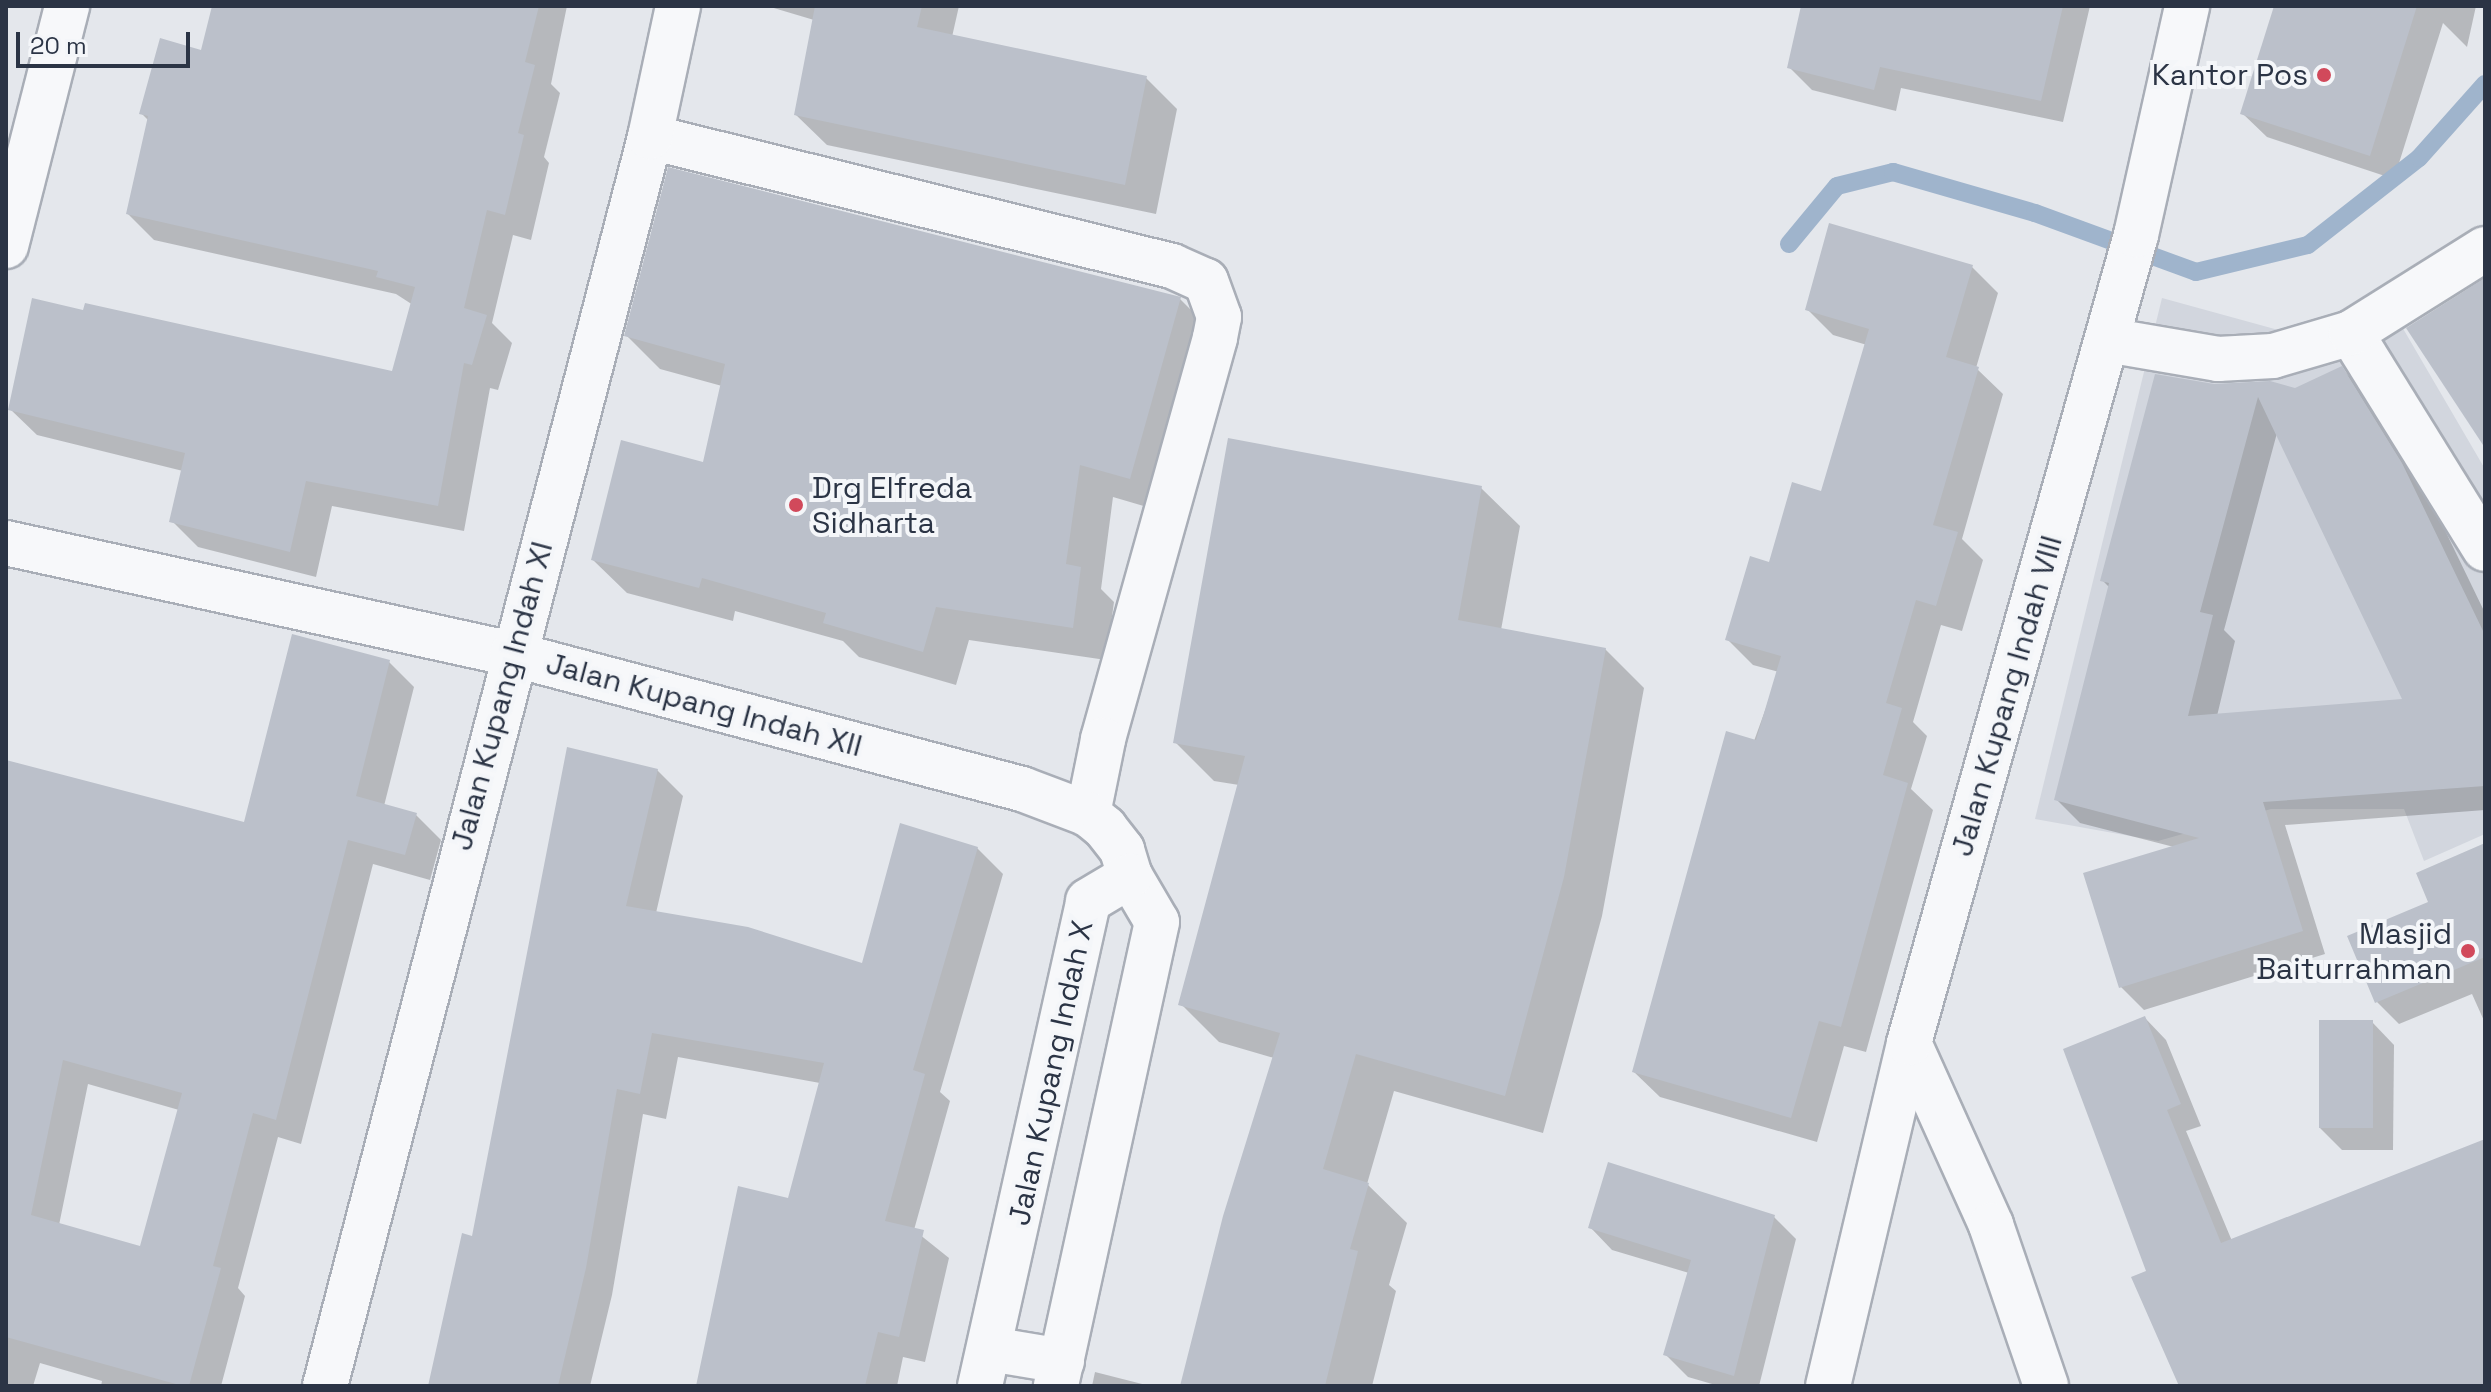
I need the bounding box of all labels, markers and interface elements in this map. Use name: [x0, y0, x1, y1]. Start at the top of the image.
scale bar: [20, 16, 194, 66]
text: 20 m: [30, 30, 87, 61]
place label: Kantor Pos: [2152, 57, 2308, 93]
marker: Kantor Pos: [2315, 66, 2333, 84]
place label: Drg Elfreda Sidharta: [812, 470, 972, 540]
marker: Drg Elfreda Sidharta: [787, 496, 805, 514]
street label: Jalan Kupang Indah VIII: [1944, 531, 2070, 861]
street label: Jalan Kupang Indah XI: [443, 538, 561, 854]
street label: Jalan Kupang Indah XII: [542, 645, 866, 765]
place label: Masjid Baiturrahman: [2256, 916, 2452, 986]
street label: Jalan Kupang Indah X: [1001, 917, 1101, 1229]
marker: Masjid Baiturrahman: [2459, 942, 2477, 960]

